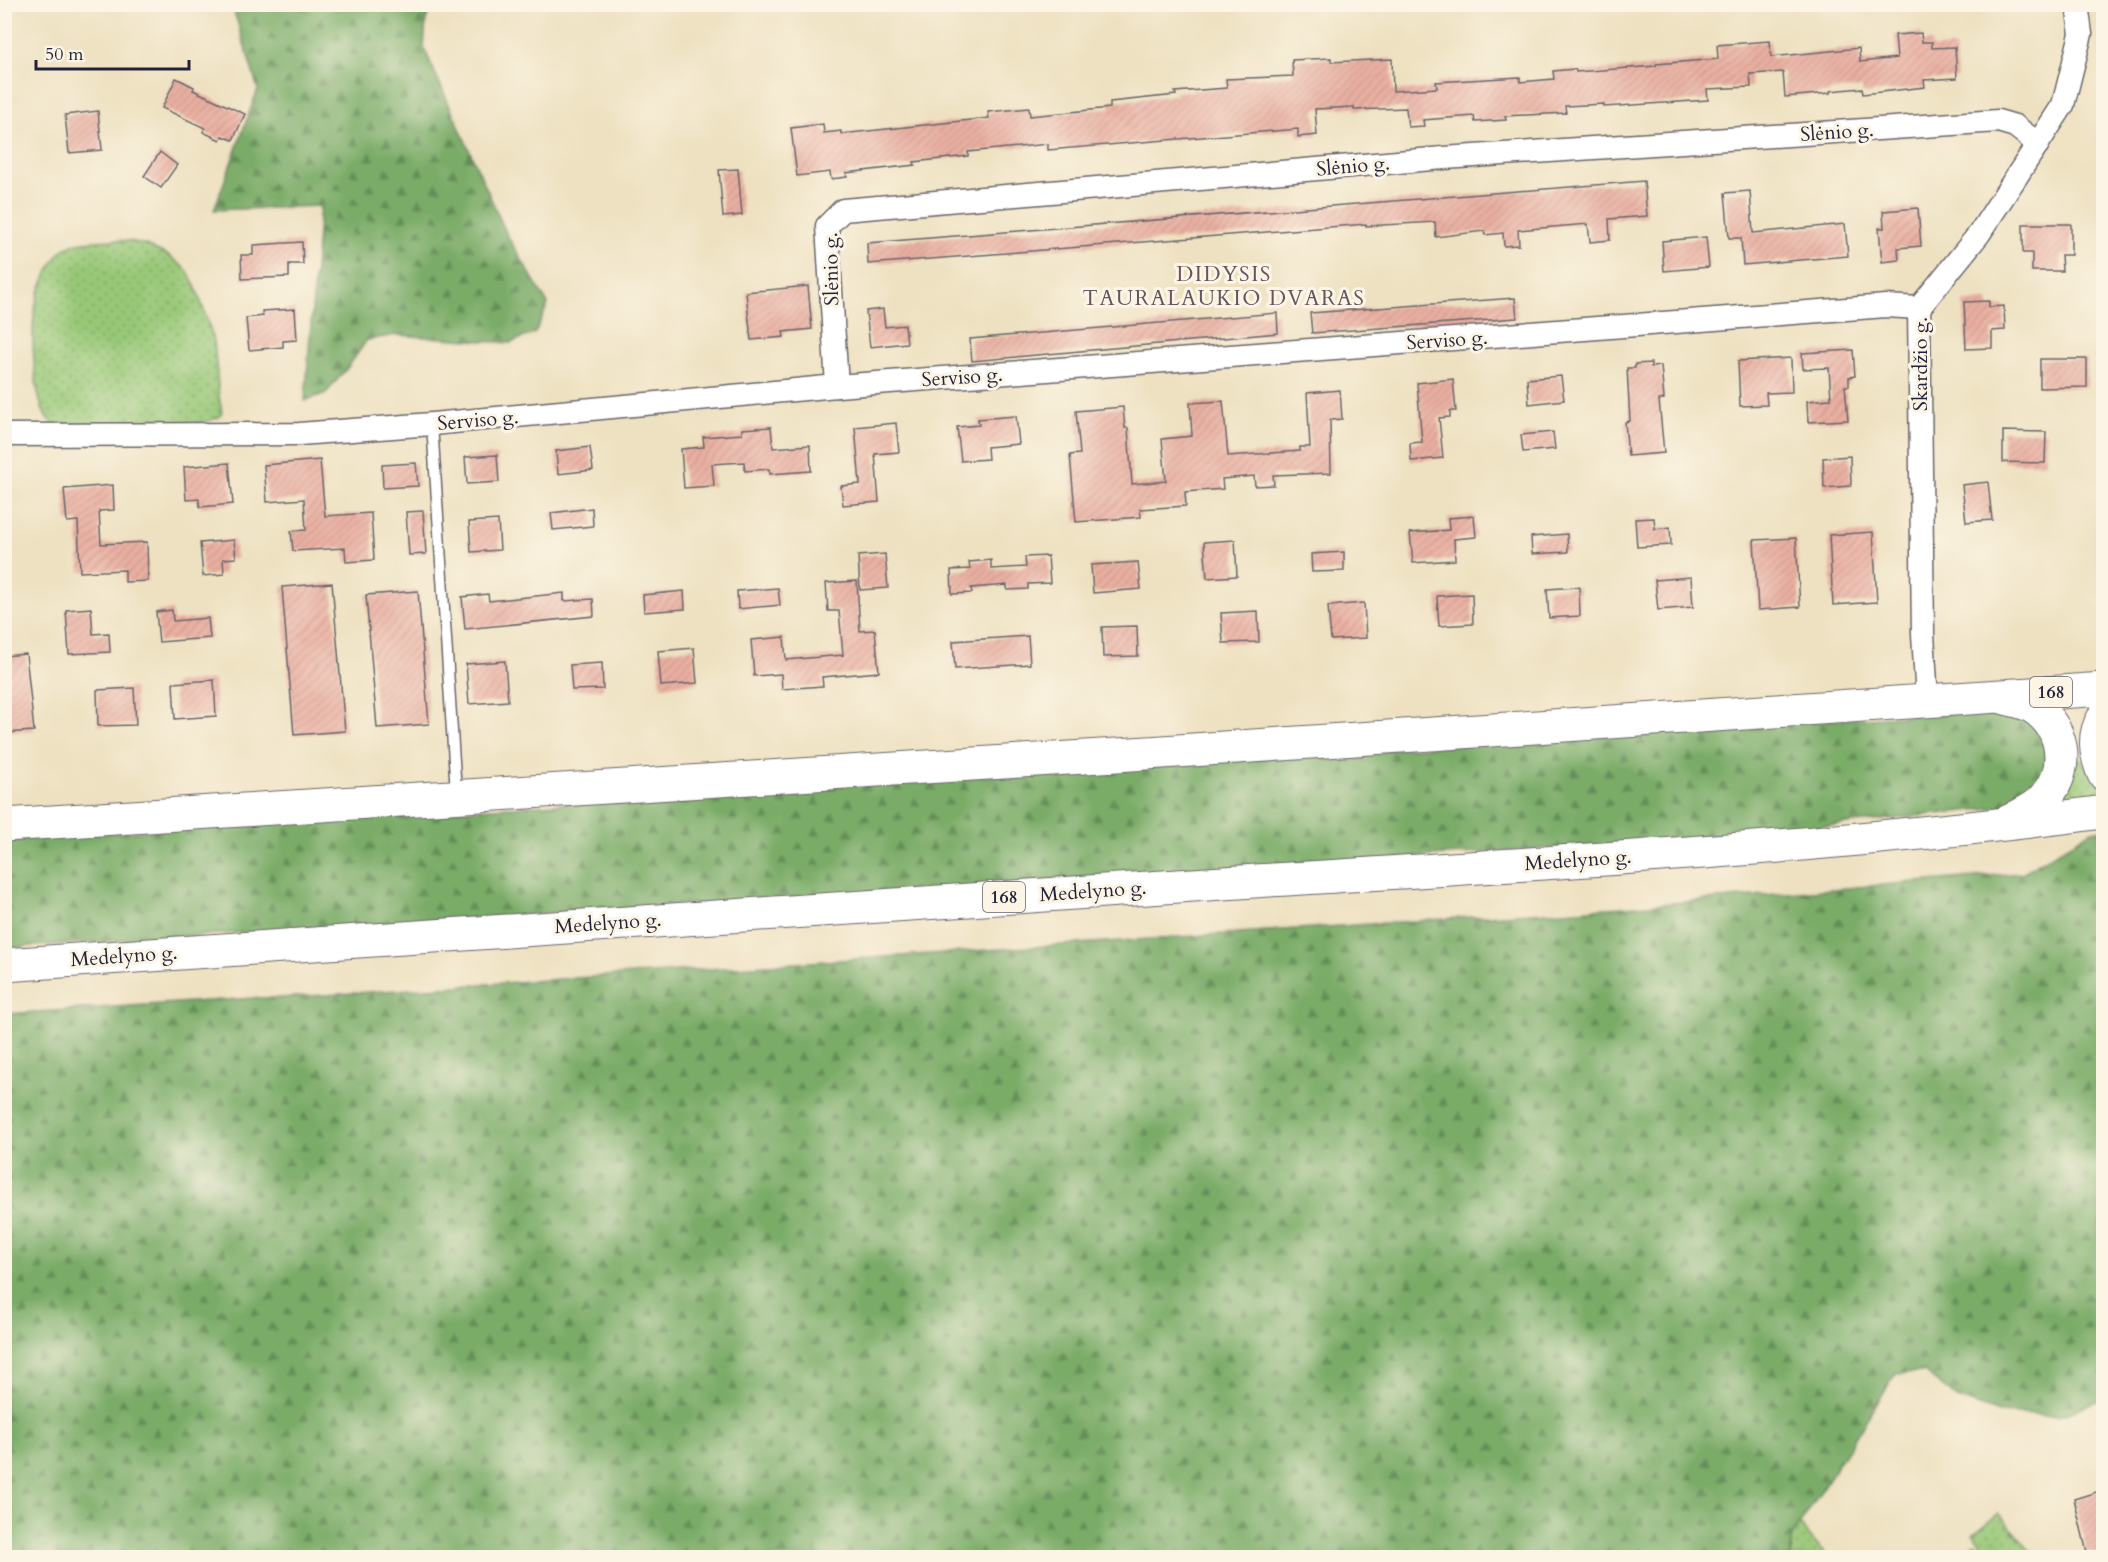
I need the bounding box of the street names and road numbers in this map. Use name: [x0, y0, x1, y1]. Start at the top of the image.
street label: Slėnio g.: [1799, 116, 1875, 148]
street label: Slėnio g.: [1315, 149, 1391, 183]
street label: Slėnio g.: [817, 232, 845, 306]
street label: Skardžio g.: [1907, 317, 1934, 411]
street label: Serviso g.: [1406, 324, 1488, 356]
street label: Serviso g.: [921, 361, 1003, 393]
street label: Serviso g.: [436, 403, 520, 437]
road number: 168: [2030, 677, 2072, 707]
street label: Medelyno g.: [1524, 843, 1632, 877]
street label: Medelyno g.: [1039, 874, 1147, 908]
road number: 168: [983, 882, 1025, 912]
street label: Medelyno g.: [554, 906, 662, 940]
street label: Medelyno g.: [70, 939, 178, 973]

